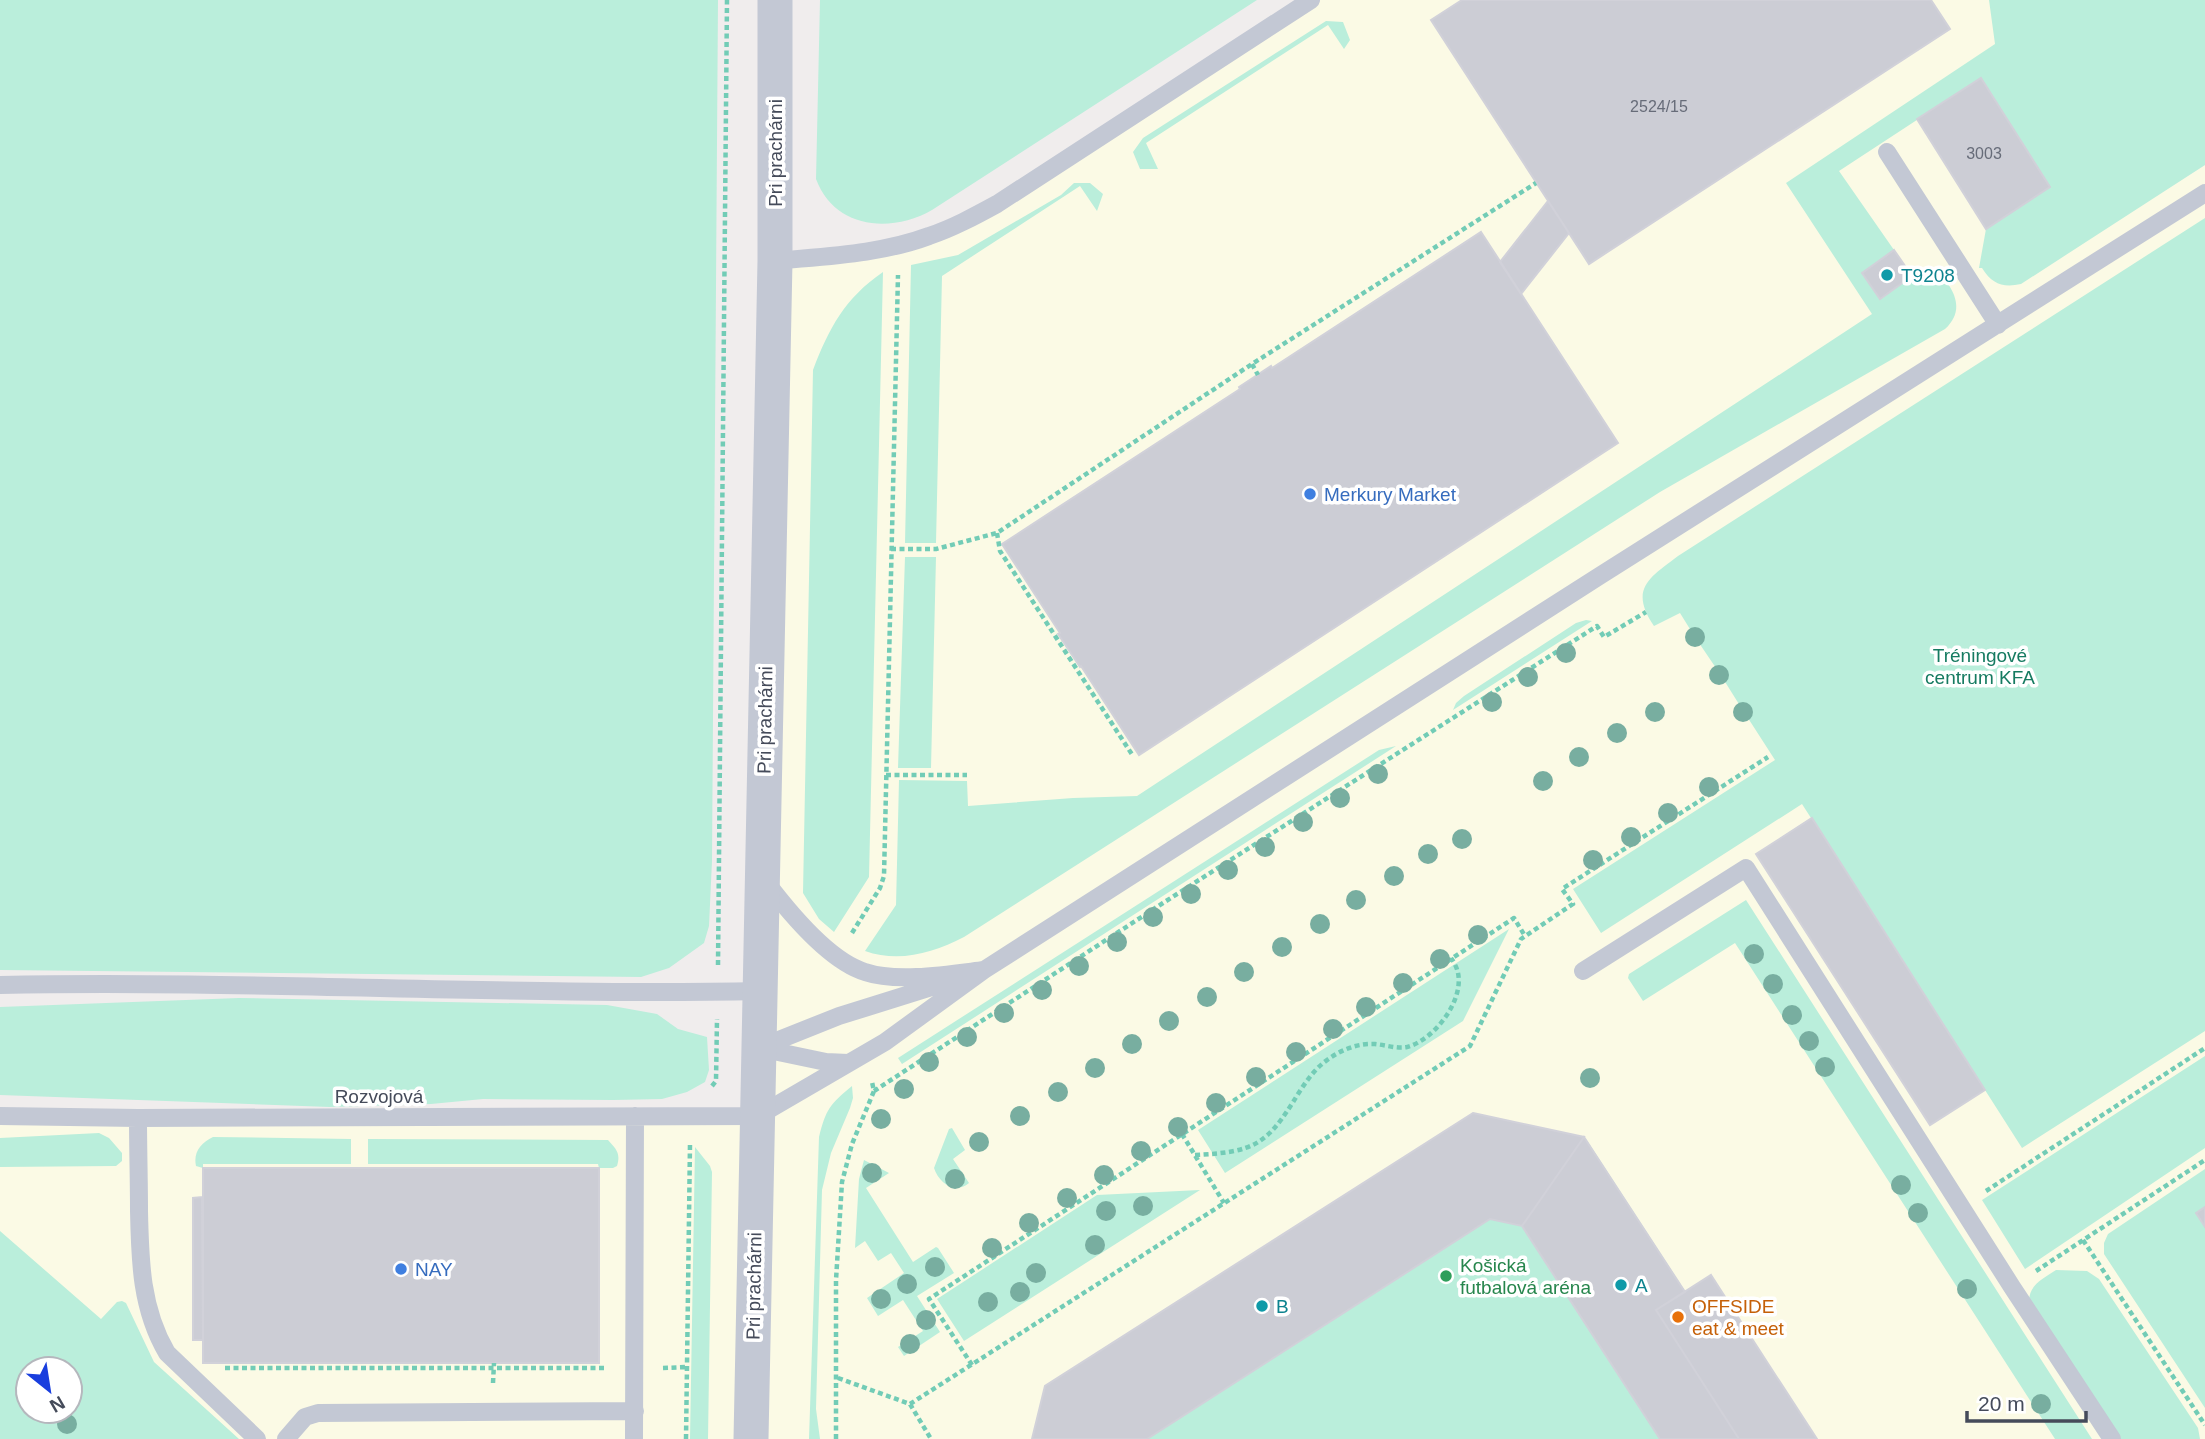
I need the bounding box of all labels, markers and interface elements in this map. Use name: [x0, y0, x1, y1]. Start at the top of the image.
house number: 2524/15: [1630, 98, 1688, 115]
street label: Pri prachárni: [765, 99, 786, 207]
house number: 3003: [1966, 145, 2002, 162]
place label: T9208: [1901, 265, 1955, 286]
marker: T9208: [1879, 267, 1895, 283]
place label: Merkury Market: [1324, 484, 1457, 505]
marker: Merkury Market: [1302, 486, 1318, 502]
park label: Tréningové centrum KFA: [1925, 645, 2035, 688]
street label: Pri prachárni: [754, 666, 776, 774]
street label: Rozvojová: [335, 1086, 424, 1107]
street label: Pri prachárni: [743, 1232, 765, 1340]
place label: Košická futbalová aréna: [1460, 1255, 1591, 1298]
place label: NAY: [415, 1259, 453, 1280]
marker: NAY: [393, 1261, 409, 1277]
marker: Košická futbalová aréna: [1438, 1268, 1454, 1284]
place label: A: [1635, 1275, 1648, 1296]
marker: A: [1613, 1277, 1629, 1293]
place label: B: [1276, 1296, 1289, 1317]
place label: OFFSIDE eat & meet: [1692, 1296, 1785, 1339]
marker: B: [1254, 1298, 1270, 1314]
marker: OFFSIDE eat & meet: [1670, 1309, 1686, 1325]
north arrow: [14, 1355, 84, 1425]
scale bar: [1967, 1380, 2086, 1424]
text: N: [46, 1392, 68, 1417]
text: 20 m: [1978, 1392, 2025, 1415]

